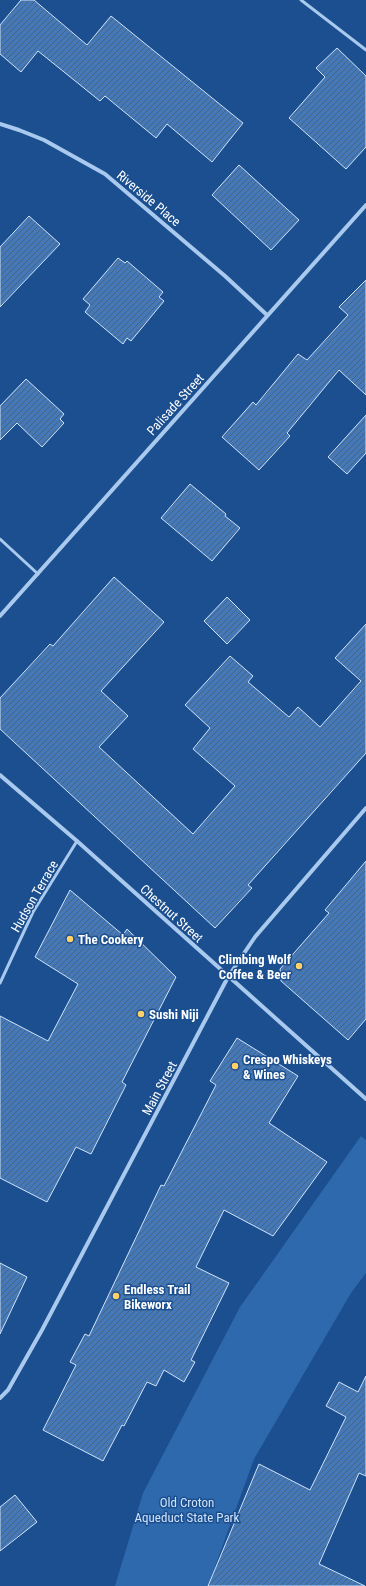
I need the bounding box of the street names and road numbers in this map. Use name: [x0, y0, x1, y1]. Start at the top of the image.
street label: Riverside Place: [114, 167, 184, 229]
street label: Palisade Street: [144, 370, 207, 438]
street label: Hudson Terrace: [8, 858, 61, 935]
street label: Chestnut Street: [137, 881, 206, 946]
street label: Main Street: [139, 1059, 180, 1118]

